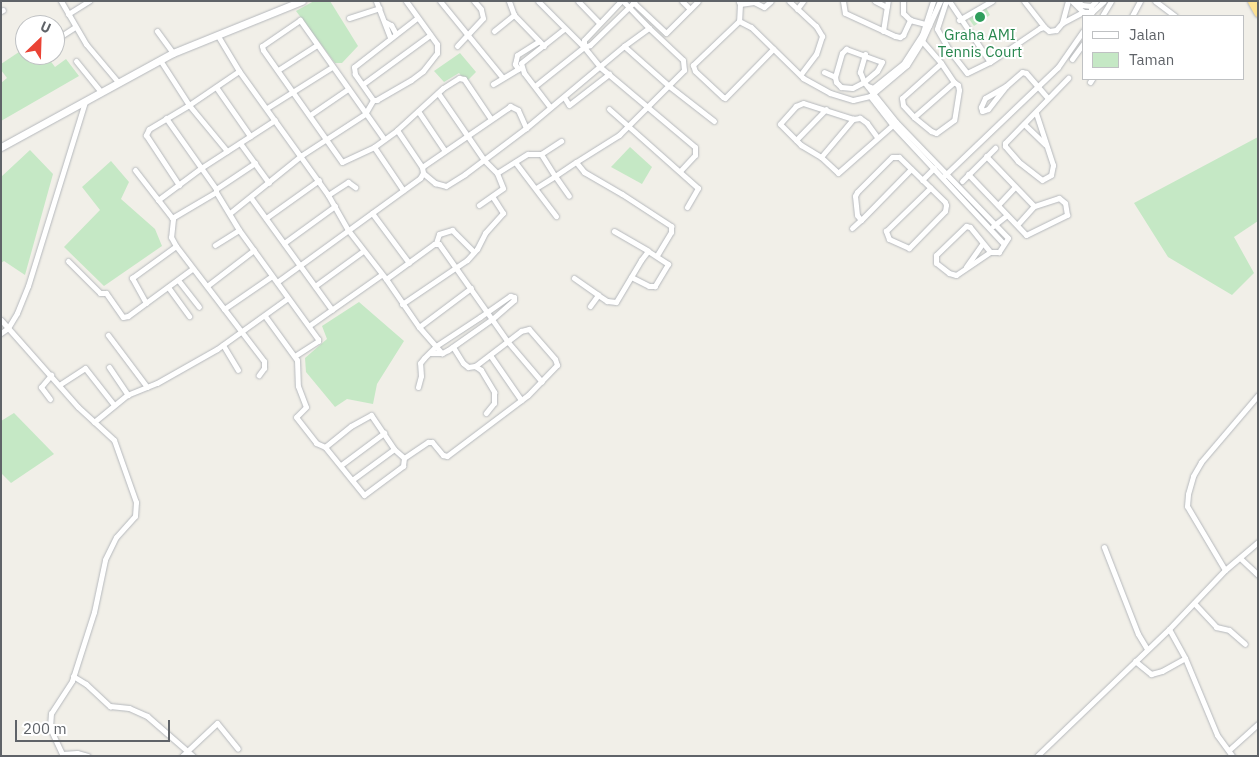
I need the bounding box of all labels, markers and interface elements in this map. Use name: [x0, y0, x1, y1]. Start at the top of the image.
marker: Graha AMI Tennis Court: [974, 11, 986, 23]
north arrow: [15, 15, 65, 65]
legend: [1082, 15, 1244, 80]
text: U: [38, 17, 54, 37]
place label: Graha AMI Tennis Court: [938, 25, 1022, 60]
text: Jalan: [1129, 25, 1165, 44]
text: Taman: [1129, 50, 1174, 69]
scale bar: [18, 710, 172, 742]
text: 200 m: [23, 719, 67, 738]

